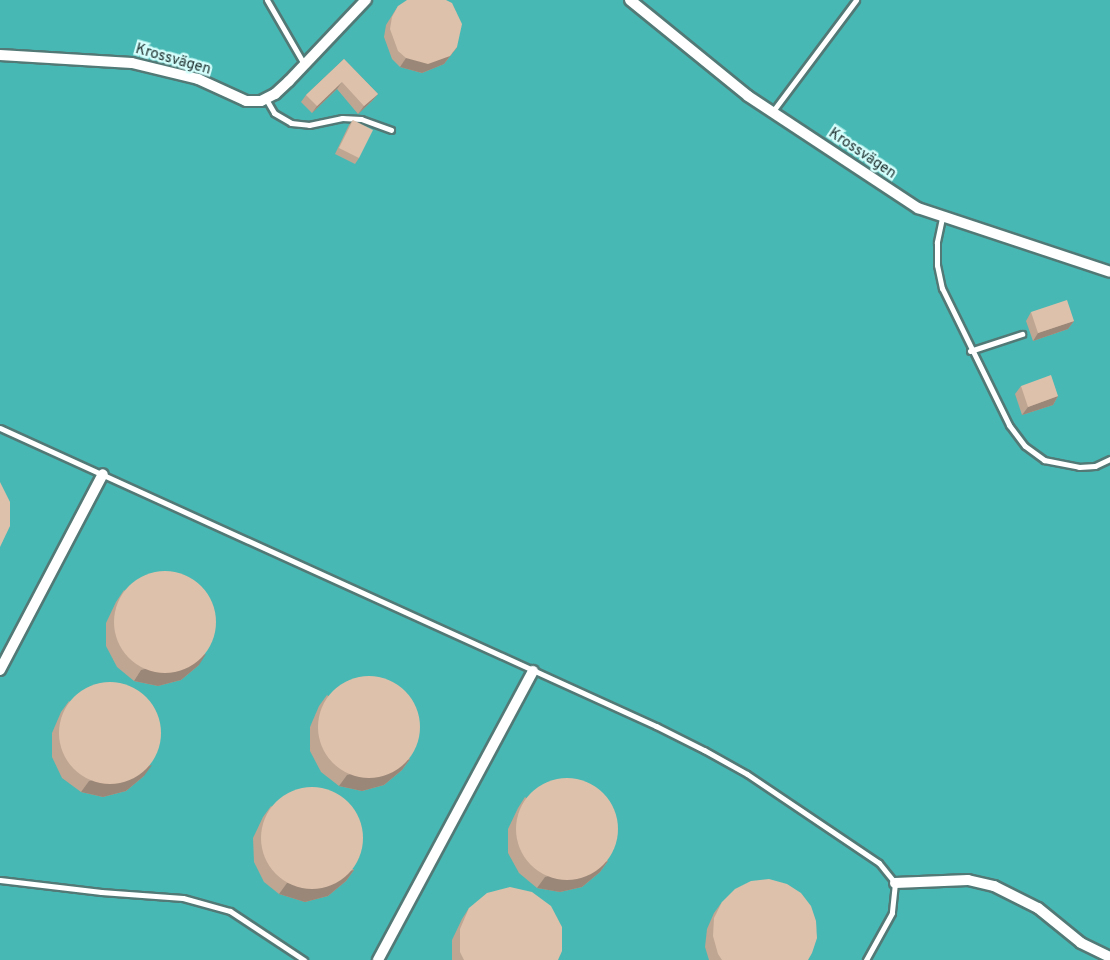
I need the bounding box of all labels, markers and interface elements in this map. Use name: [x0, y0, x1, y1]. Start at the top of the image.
street label: Krossvägen: [133, 41, 213, 79]
street label: Krossvägen: [825, 125, 899, 183]

